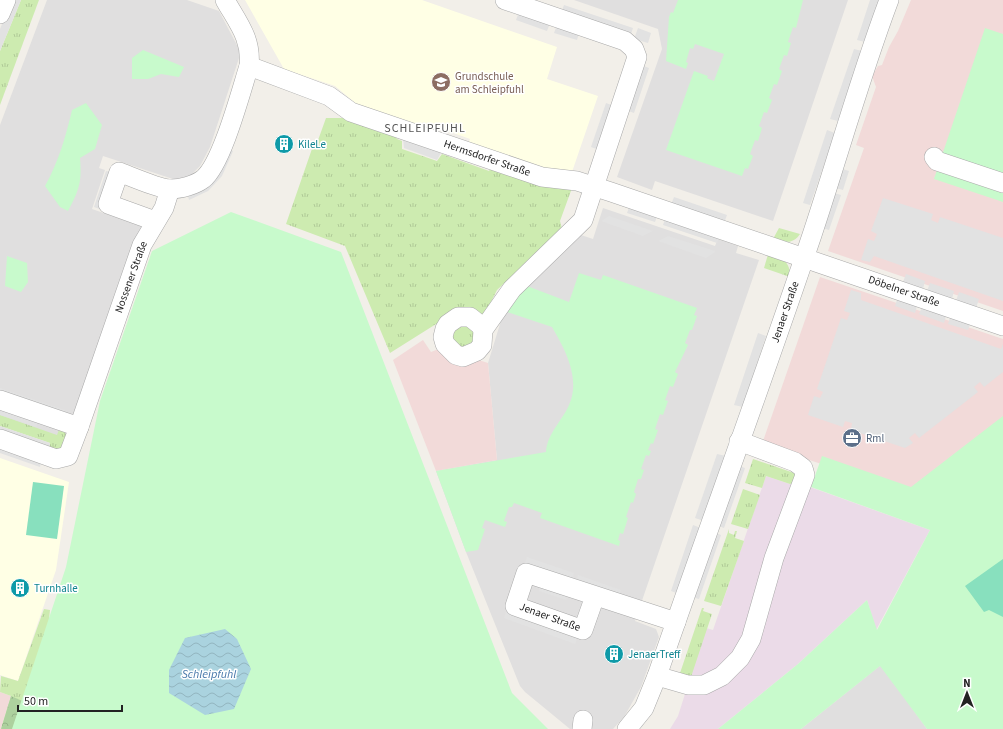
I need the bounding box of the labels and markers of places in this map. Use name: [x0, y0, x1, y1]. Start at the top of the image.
place label: Grundschule am Schleipfuhl: [455, 69, 524, 97]
school or university icon: Grundschule am Schleipfuhl: [430, 71, 452, 93]
building icon: KileLe: [273, 133, 295, 155]
place label: KileLe: [298, 137, 327, 152]
office icon: Rml: [841, 427, 863, 449]
place label: Rml: [866, 431, 884, 446]
building icon: Turnhalle: [9, 577, 31, 599]
place label: Turnhalle: [34, 581, 78, 596]
building icon: JenaerTreff: [603, 643, 625, 665]
place label: JenaerTreff: [628, 647, 681, 662]

